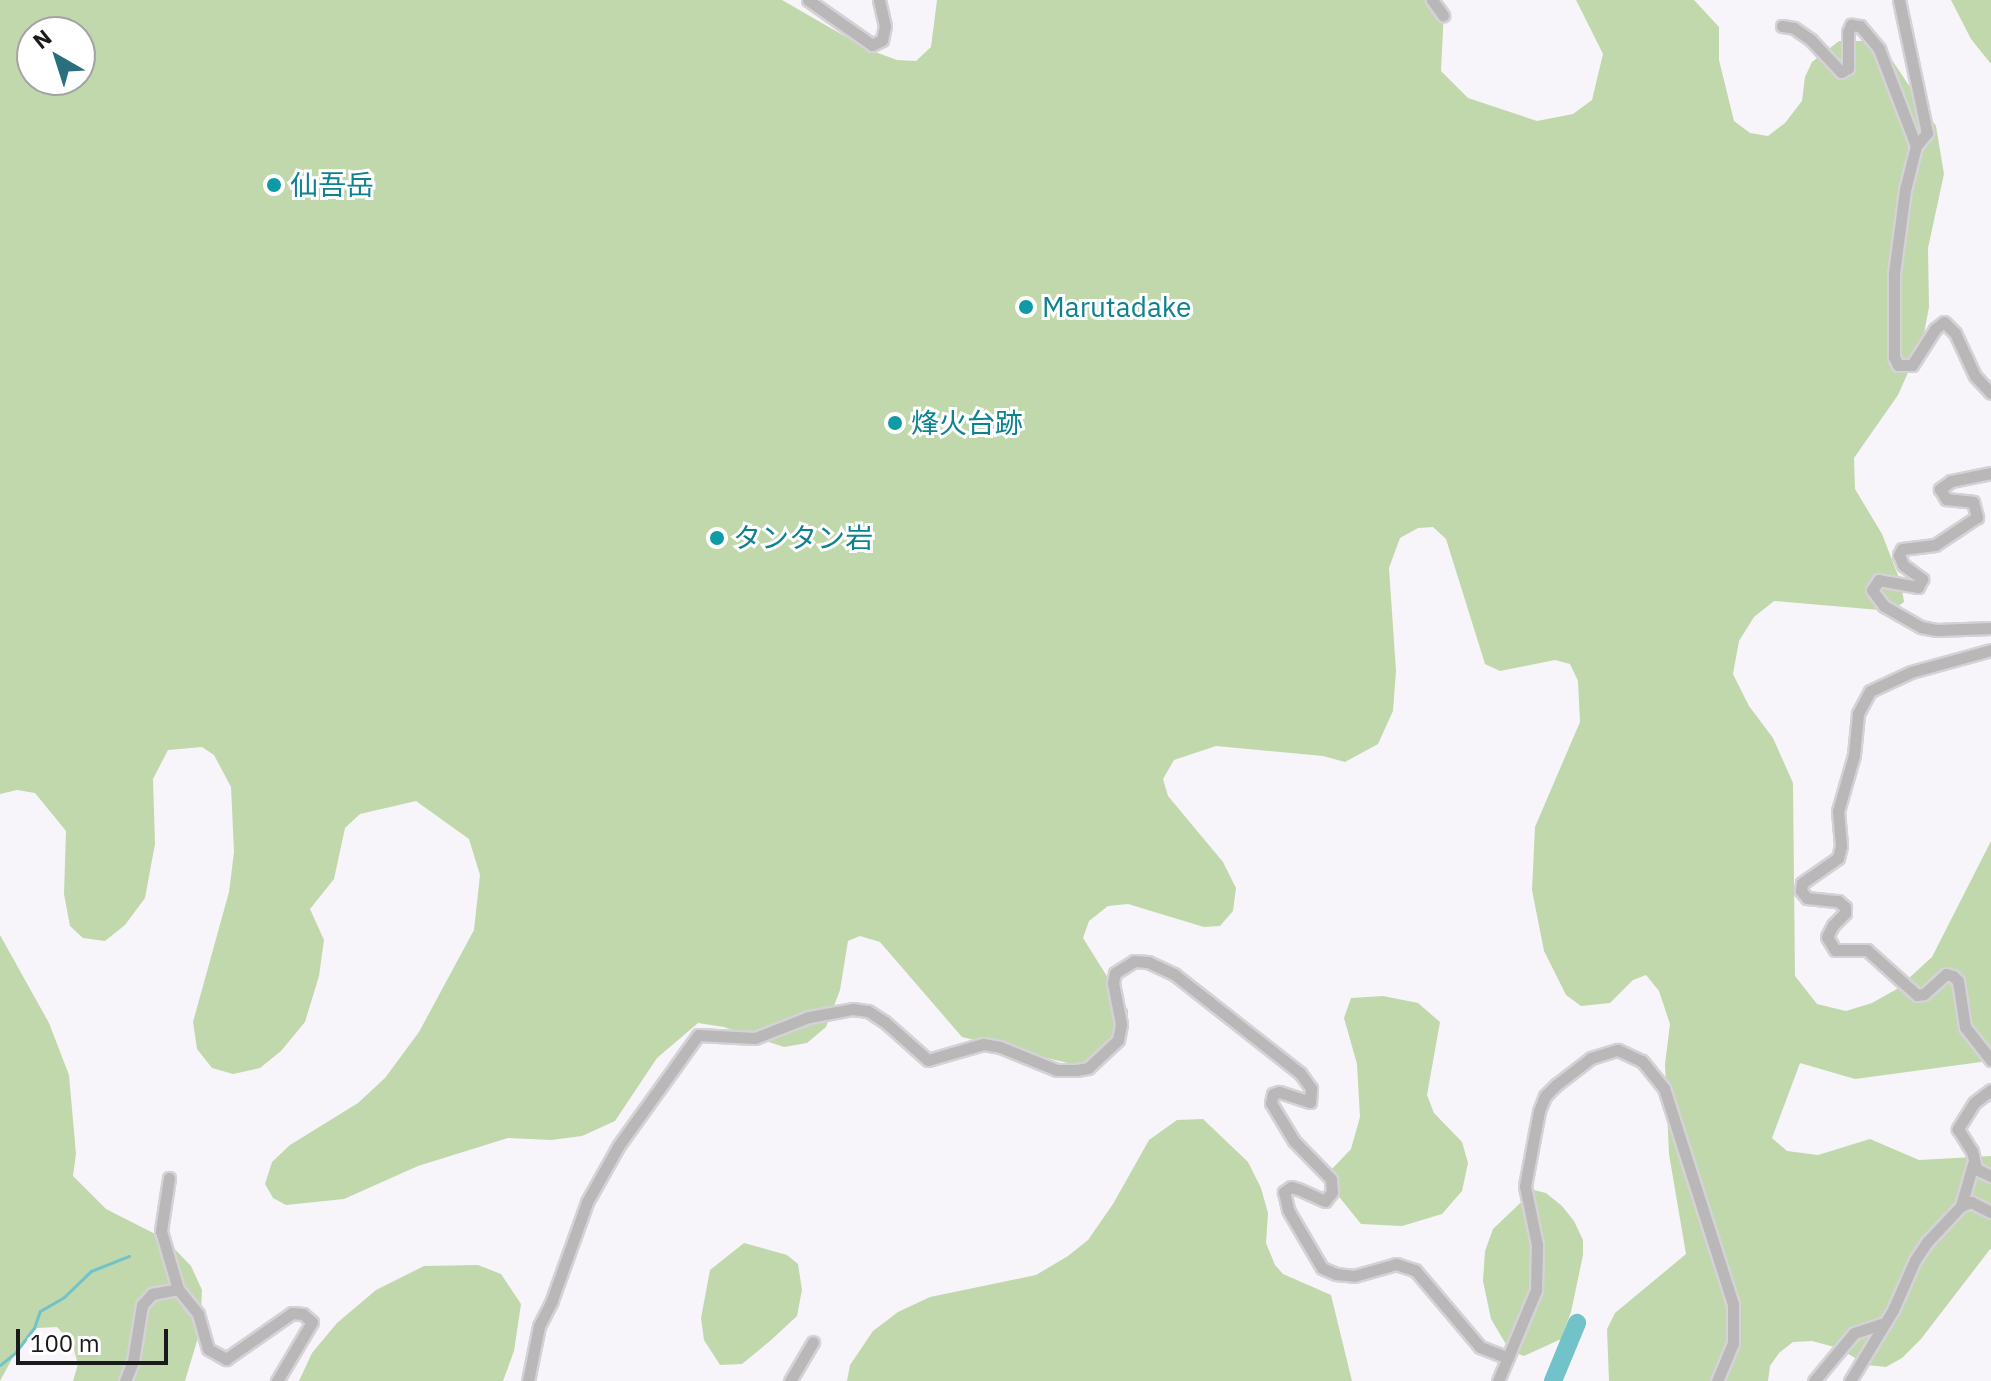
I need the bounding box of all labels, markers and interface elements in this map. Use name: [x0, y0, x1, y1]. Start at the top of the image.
north arrow: [16, 16, 96, 96]
text: N: [27, 22, 57, 55]
place label: 仙吾岳: [290, 168, 374, 202]
marker: 仙吾岳: [265, 176, 283, 194]
place label: Marutadake: [1042, 290, 1191, 324]
marker: Marutadake: [1017, 298, 1035, 316]
place label: 烽火台跡: [911, 406, 1023, 440]
marker: 烽火台跡: [886, 414, 904, 432]
place label: タンタン岩: [733, 521, 873, 555]
marker: タンタン岩: [708, 529, 726, 547]
scale bar: [20, 1313, 172, 1363]
text: 100 m: [30, 1327, 100, 1359]

